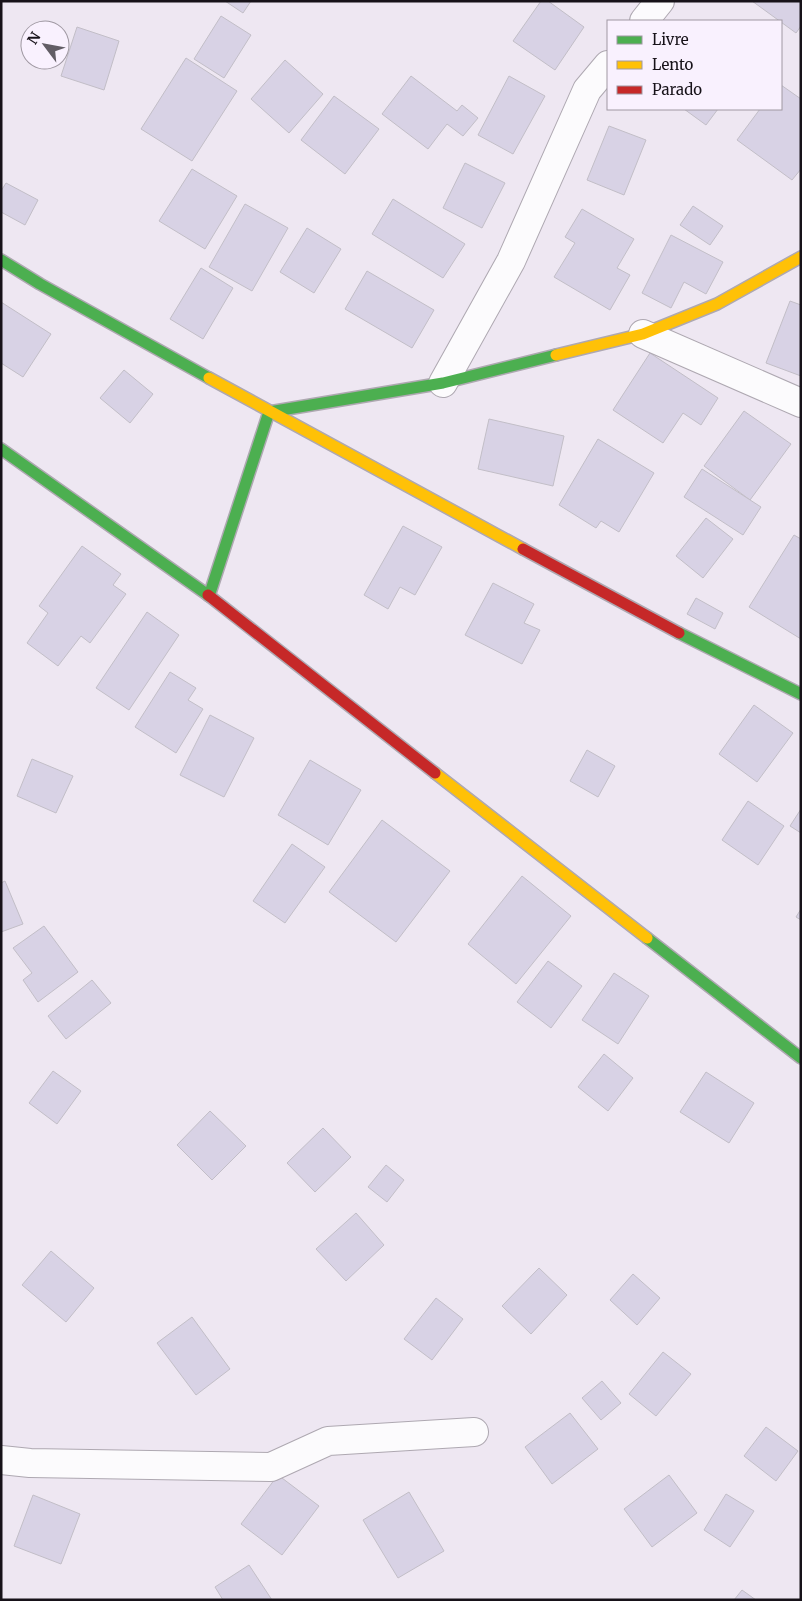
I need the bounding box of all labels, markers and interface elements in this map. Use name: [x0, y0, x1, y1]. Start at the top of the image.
north arrow: [20, 20, 70, 70]
legend: [607, 20, 782, 110]
text: N: [23, 29, 45, 48]
text: Livre: [652, 30, 689, 49]
text: Lento: [652, 55, 694, 74]
text: Parado: [652, 80, 702, 99]

